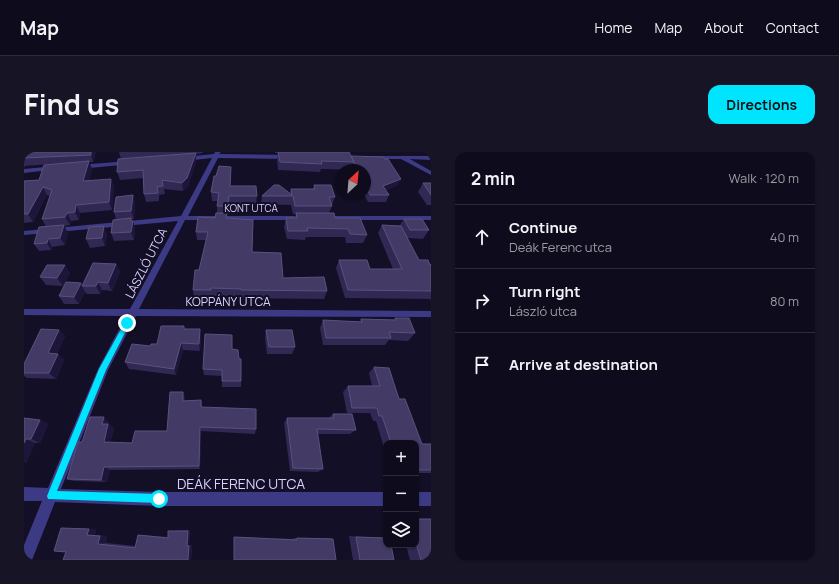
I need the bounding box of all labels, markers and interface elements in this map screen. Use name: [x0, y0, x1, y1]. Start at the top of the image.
text: Map: [20, 15, 59, 41]
text: Home: [595, 18, 632, 37]
text: Map: [654, 18, 682, 37]
text: About: [704, 18, 744, 37]
text: Contact: [766, 18, 819, 37]
text: Find us: [24, 85, 119, 123]
button: Directions: [708, 85, 815, 124]
north arrow: [335, 164, 371, 200]
text: 2 min: [471, 167, 515, 190]
text: Walk · 120 m: [729, 169, 799, 187]
street label: KONT UTCA: [224, 201, 278, 215]
text: Continue: [509, 217, 577, 238]
street label: LÁSZLÓ UTCA: [121, 225, 171, 301]
icon: ahead: [471, 226, 493, 248]
text: 40 m: [770, 228, 799, 246]
text: Deák Ferenc utca: [509, 238, 612, 256]
text: Turn right: [509, 281, 580, 302]
icon: right: [471, 290, 493, 312]
text: 80 m: [770, 292, 799, 310]
street label: KOPPÁNY UTCA: [185, 293, 271, 310]
text: László utca: [509, 302, 577, 320]
route end: [118, 314, 136, 332]
icon: arrive: [471, 354, 493, 376]
text: Arrive at destination: [509, 354, 658, 375]
map controls: [383, 440, 419, 548]
button: +: [383, 440, 419, 476]
street label: DEÁK FERENC UTCA: [177, 474, 305, 493]
button: −: [383, 476, 419, 512]
route start: [150, 490, 168, 508]
button: layers: [383, 512, 419, 548]

